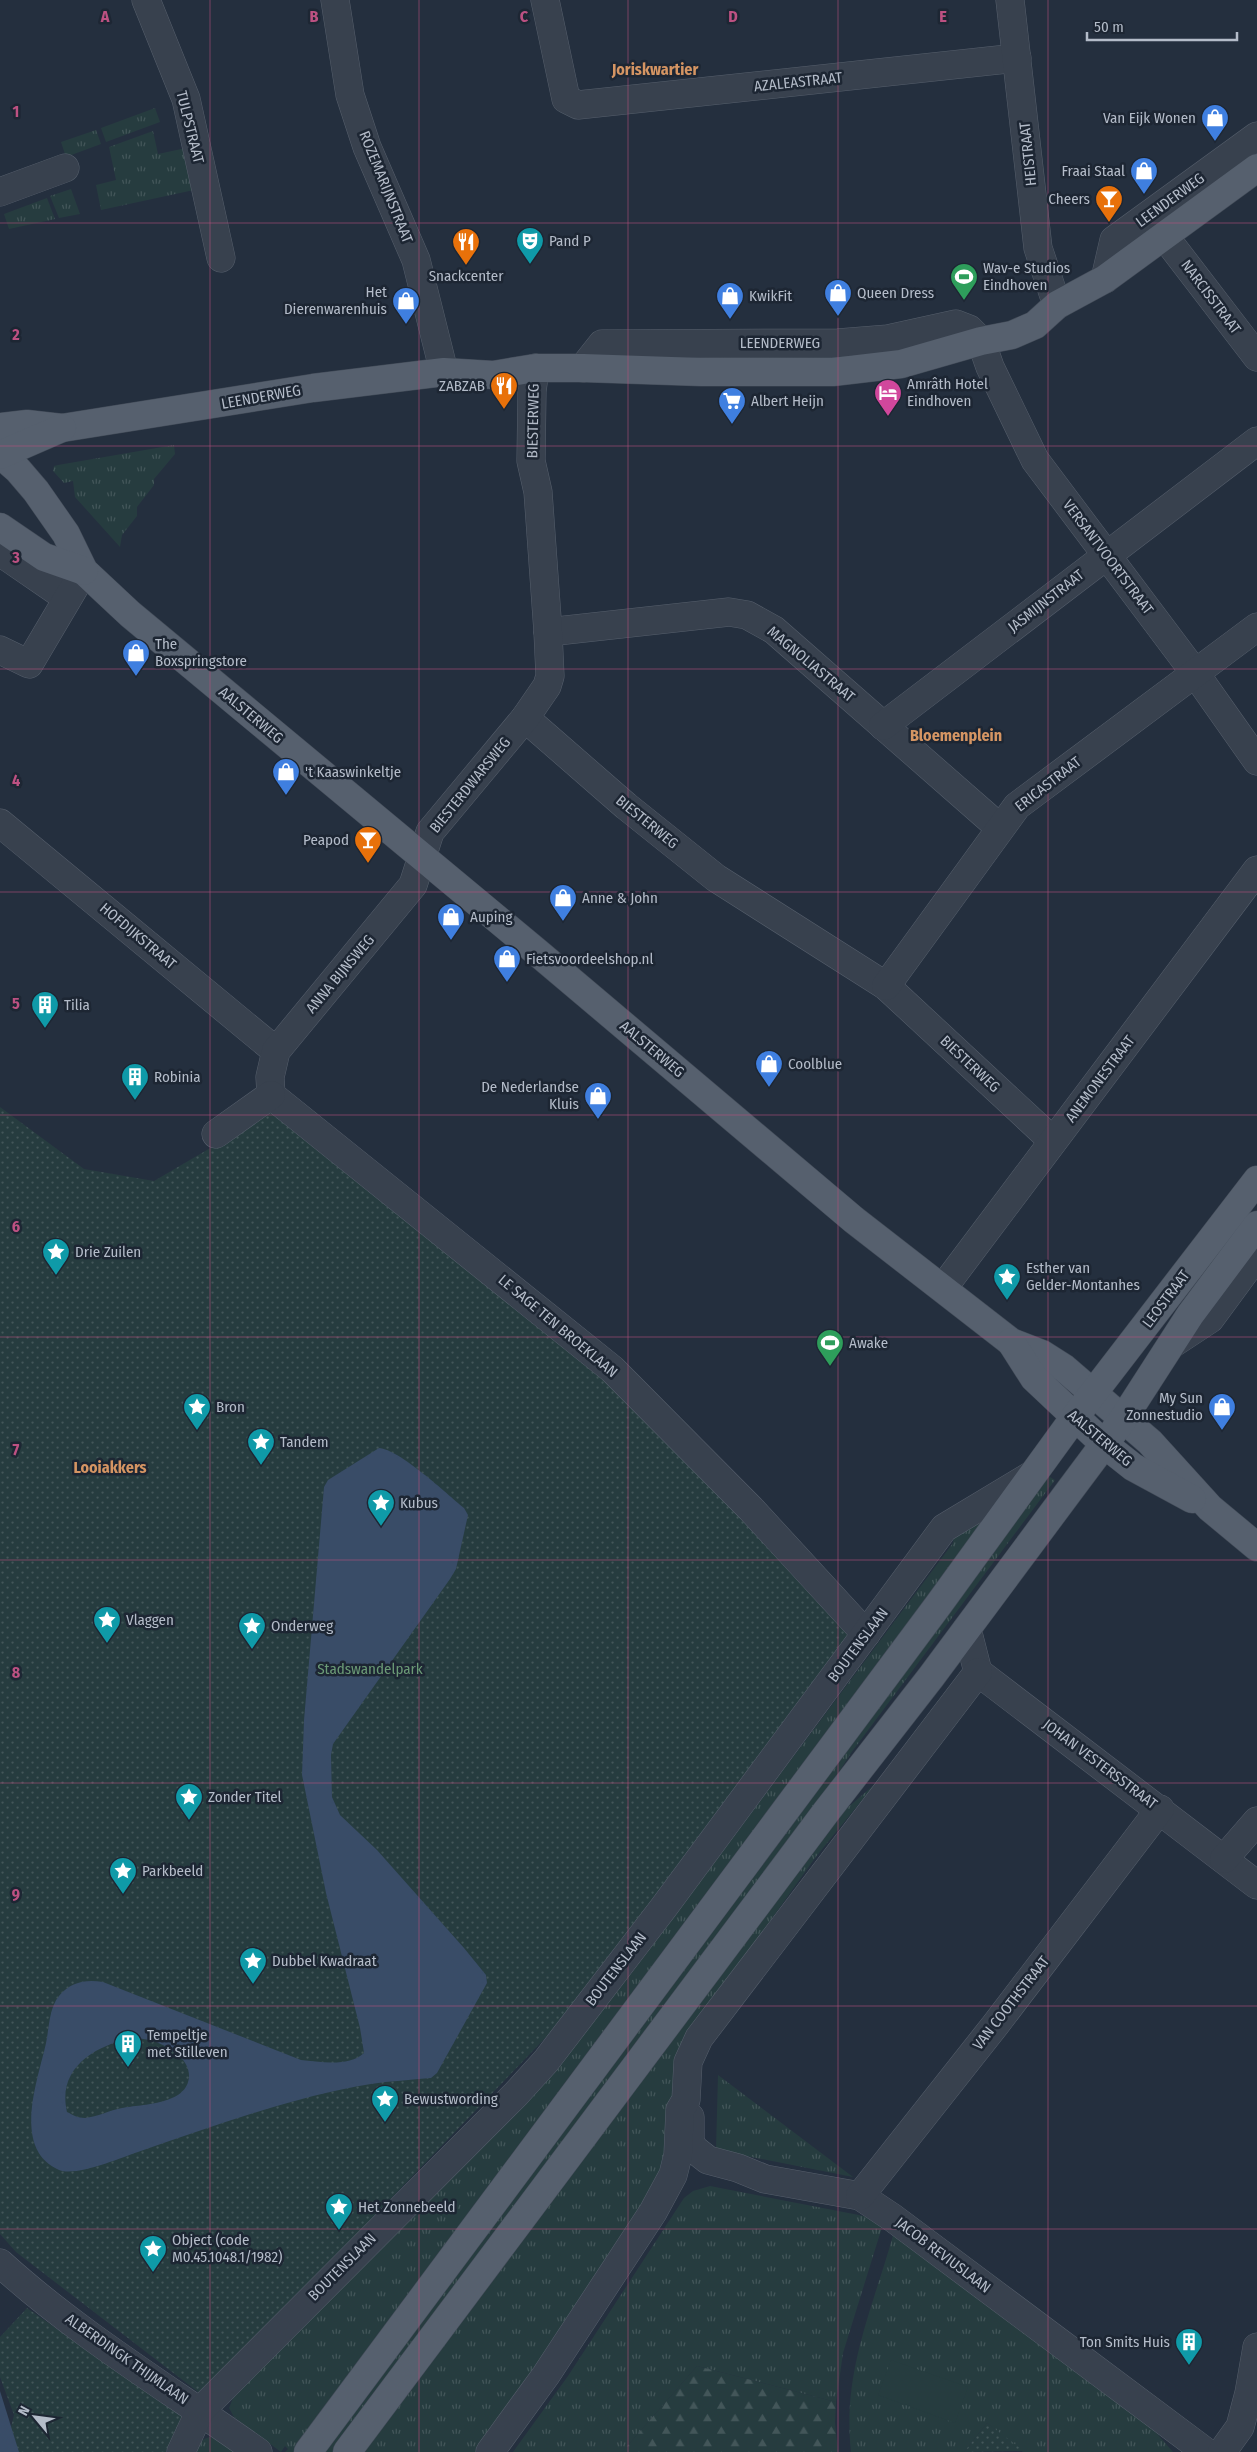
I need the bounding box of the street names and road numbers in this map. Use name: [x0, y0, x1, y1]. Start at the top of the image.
street label: AZALEASTRAAT: [753, 68, 843, 96]
street label: TULPSTRAAT: [172, 89, 208, 165]
street label: HEISTRAAT: [1016, 121, 1040, 187]
street label: ROZEMARIJNSTRAAT: [355, 128, 417, 246]
street label: LEENDERWEG: [1132, 169, 1208, 231]
street label: NARCISSTRAAT: [1177, 256, 1245, 338]
street label: LEENDERWEG: [740, 334, 820, 352]
street label: LEENDERWEG: [220, 381, 302, 413]
street label: BIESTERWEG: [523, 383, 543, 459]
street label: VERSANTVOORTSTRAAT: [1059, 496, 1157, 618]
street label: JASMIJNSTRAAT: [1004, 566, 1088, 636]
street label: MAGNOLIASTRAAT: [764, 622, 858, 706]
street label: AALSTERWEG: [215, 683, 287, 747]
street label: BIESTERDWARSWEG: [426, 733, 514, 837]
street label: ERICASTRAAT: [1011, 753, 1085, 815]
street label: BIESTERWEG: [612, 791, 682, 853]
street label: HOFDIJKSTRAAT: [96, 899, 180, 973]
street label: ANNA BIJNSWEG: [302, 931, 378, 1017]
street label: AALSTERWEG: [616, 1017, 688, 1081]
street label: BIESTERWEG: [936, 1032, 1004, 1096]
street label: ANEMONESTRAAT: [1061, 1032, 1139, 1126]
street label: LEOSTRAAT: [1139, 1267, 1193, 1331]
street label: LE SAGE TEN BROEKLAAN: [495, 1271, 621, 1381]
street label: AALSTERWEG: [1064, 1406, 1136, 1470]
street label: BOUTENSLAAN: [824, 1604, 892, 1686]
street label: JOHAN VESTERSSTRAAT: [1039, 1715, 1161, 1813]
street label: BOUTENSLAAN: [582, 1929, 650, 2009]
street label: VAN COOTHSTRAAT: [969, 1953, 1053, 2053]
street label: JACOB REVIUSLAAN: [892, 2213, 994, 2297]
street label: BOUTENSLAAN: [304, 2229, 380, 2305]
street label: ALBERDINGK THIJMLAAN: [62, 2310, 192, 2408]

